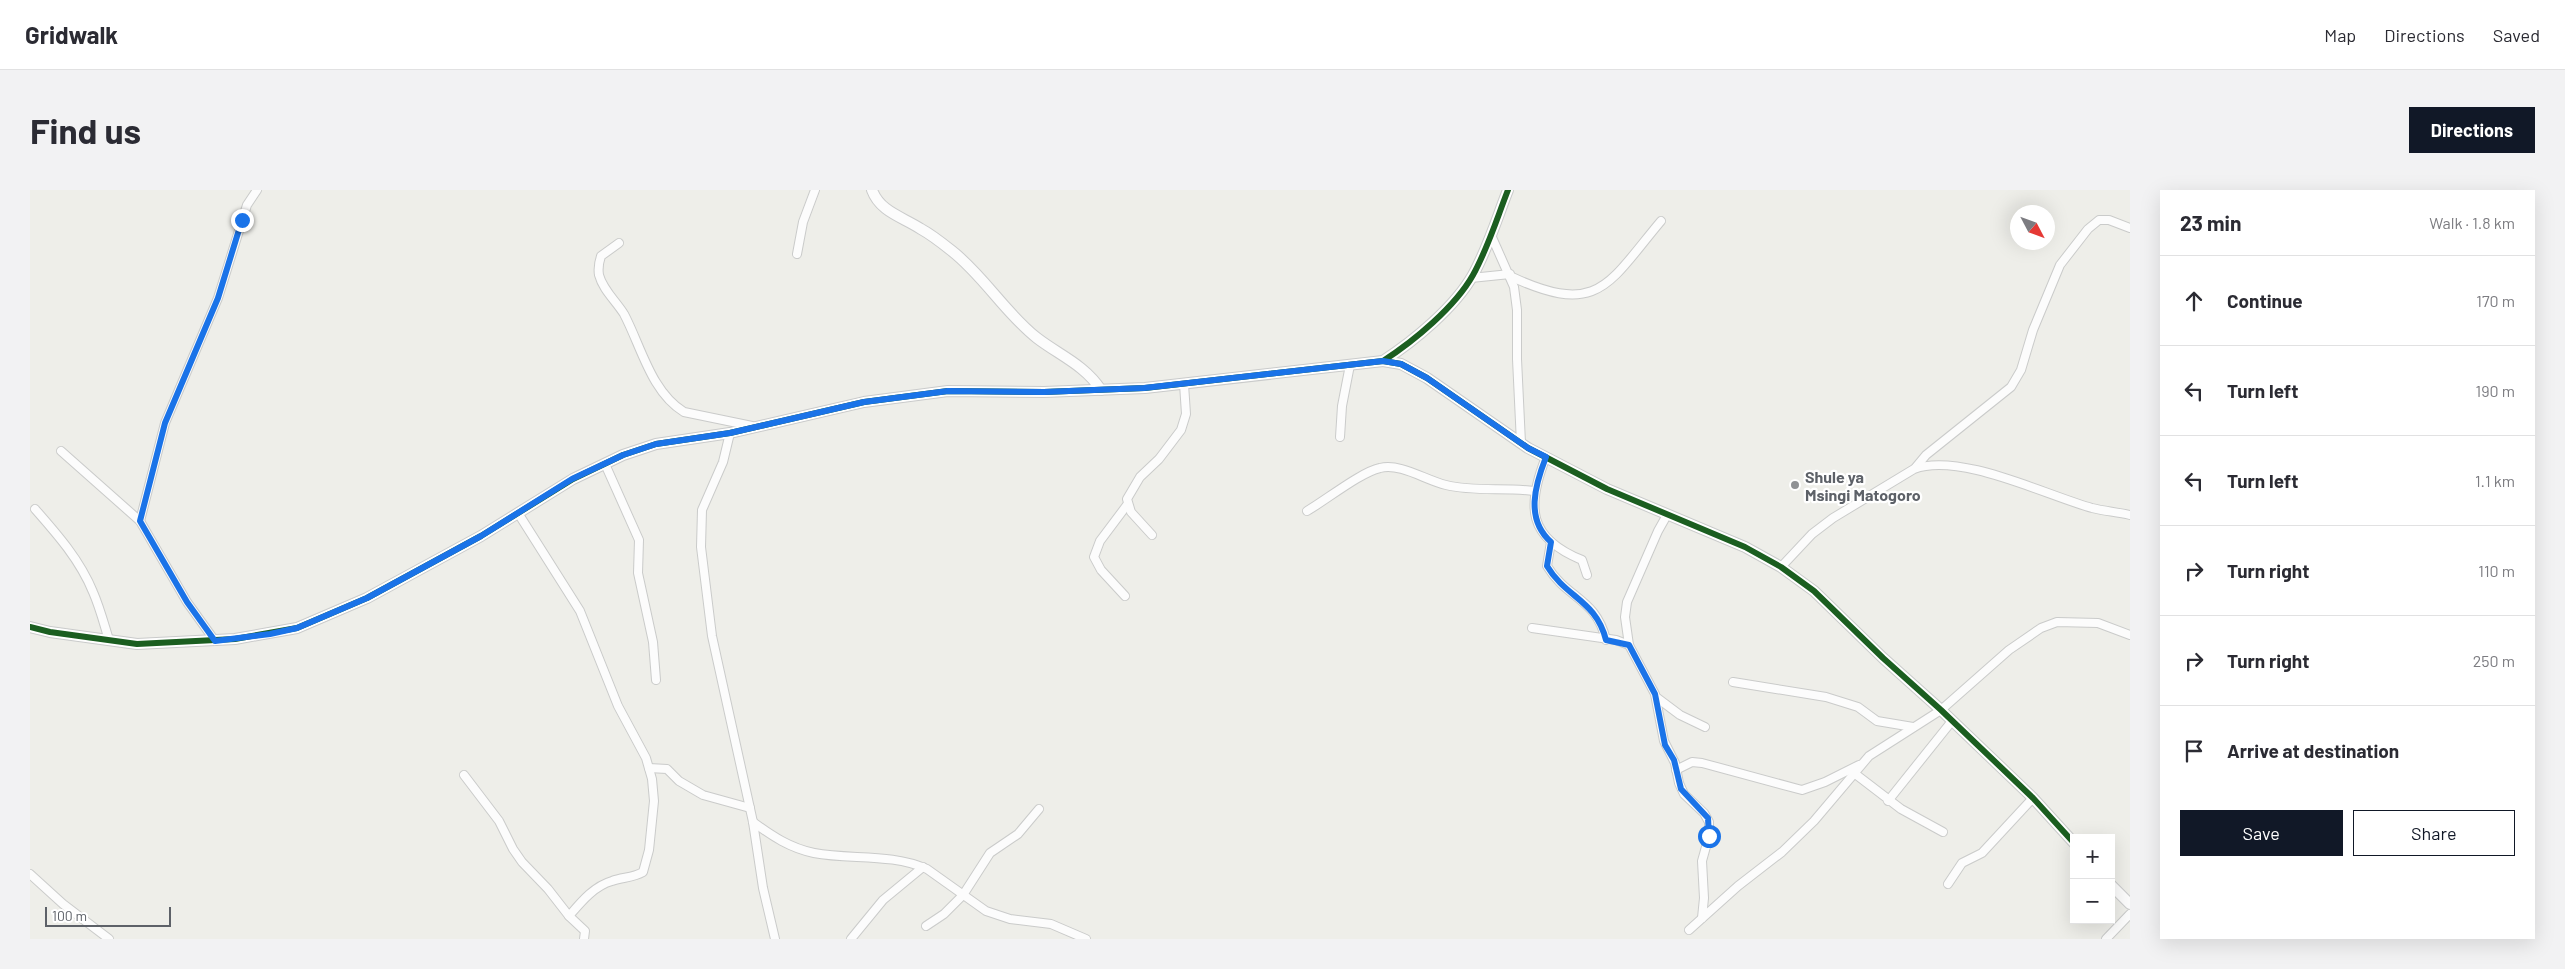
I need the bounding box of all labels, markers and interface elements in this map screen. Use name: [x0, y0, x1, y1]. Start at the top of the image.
text: Gridwalk: [25, 20, 118, 49]
text: Map: [2324, 24, 2356, 46]
text: Directions: [2384, 24, 2465, 46]
text: Saved: [2493, 24, 2540, 46]
button: Directions: [2409, 107, 2535, 153]
text: Find us: [30, 109, 141, 151]
north arrow: [2010, 205, 2055, 250]
route end: [231, 209, 254, 232]
text: 23 min: [2180, 210, 2241, 235]
text: Walk · 1.8 km: [2429, 213, 2515, 232]
icon: ahead: [2180, 287, 2208, 315]
text: Continue: [2227, 289, 2303, 312]
text: 170 m: [2476, 291, 2515, 310]
icon: left: [2180, 377, 2208, 405]
text: Turn left: [2227, 379, 2298, 402]
text: 190 m: [2476, 381, 2515, 400]
place label: Shule ya Msingi Matogoro: [1805, 467, 1921, 504]
icon: left: [2180, 467, 2208, 495]
text: Turn left: [2227, 469, 2298, 492]
text: 1.1 km: [2475, 471, 2515, 490]
marker: Shule ya Msingi Matogoro: [1789, 479, 1801, 491]
icon: right: [2180, 557, 2208, 585]
text: Turn right: [2227, 559, 2309, 582]
text: 110 m: [2478, 561, 2515, 580]
icon: right: [2180, 647, 2208, 675]
text: Turn right: [2227, 649, 2309, 672]
text: 250 m: [2473, 651, 2515, 670]
icon: arrive: [2180, 737, 2208, 765]
text: Arrive at destination: [2227, 739, 2399, 762]
button: Save: [2180, 810, 2343, 856]
button: Share: [2353, 810, 2515, 856]
route start: [1698, 825, 1721, 848]
map controls: [2070, 834, 2115, 924]
button: +: [2070, 834, 2115, 879]
button: −: [2070, 879, 2115, 924]
scale bar: [45, 904, 171, 927]
text: 100 m: [52, 907, 87, 924]

